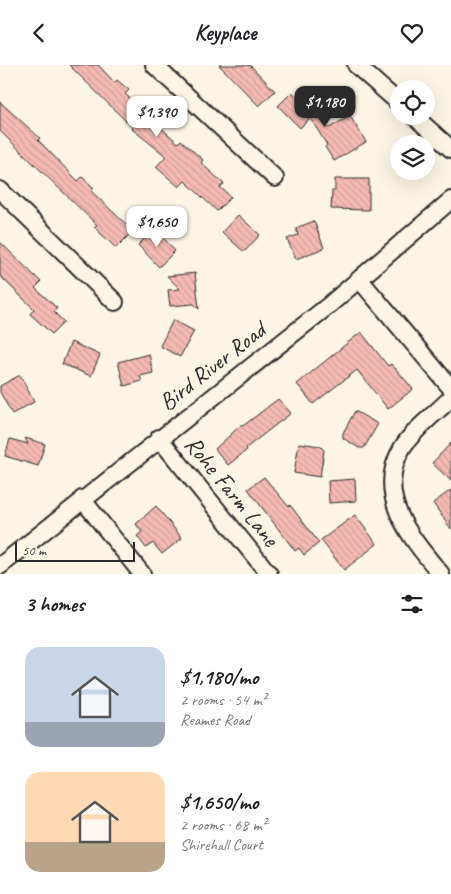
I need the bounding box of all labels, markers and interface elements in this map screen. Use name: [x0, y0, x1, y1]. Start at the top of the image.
icon: back: [25, 19, 53, 47]
text: Keyplace: [195, 19, 256, 47]
icon: heart: [398, 19, 426, 47]
map controls: [390, 80, 435, 180]
button: locate: [390, 80, 435, 125]
pin: $1,180: [284, 85, 366, 128]
text: $1,180: [305, 92, 345, 112]
pin: $1,390: [116, 95, 198, 138]
text: $1,390: [138, 102, 176, 122]
button: layers: [390, 135, 435, 180]
pin: $1,650: [116, 205, 198, 248]
text: $1,650: [137, 212, 177, 232]
street label: Bird River Road: [153, 313, 274, 417]
street label: Rohe Farm Lane: [178, 430, 287, 554]
scale bar: [15, 539, 135, 562]
text: 50 m: [22, 542, 46, 559]
icon: filters: [398, 590, 426, 618]
text: 3 homes: [25, 591, 84, 617]
text: $1,180/mo: [180, 664, 258, 690]
icon: home: [65, 667, 125, 727]
text: 2 rooms · 54 m²: [180, 690, 266, 710]
text: Reames Road: [180, 710, 250, 730]
text: $1,650/mo: [180, 789, 258, 815]
icon: home: [65, 792, 125, 852]
text: 2 rooms · 68 m²: [180, 815, 266, 835]
text: Shirehall Court: [180, 835, 263, 855]

